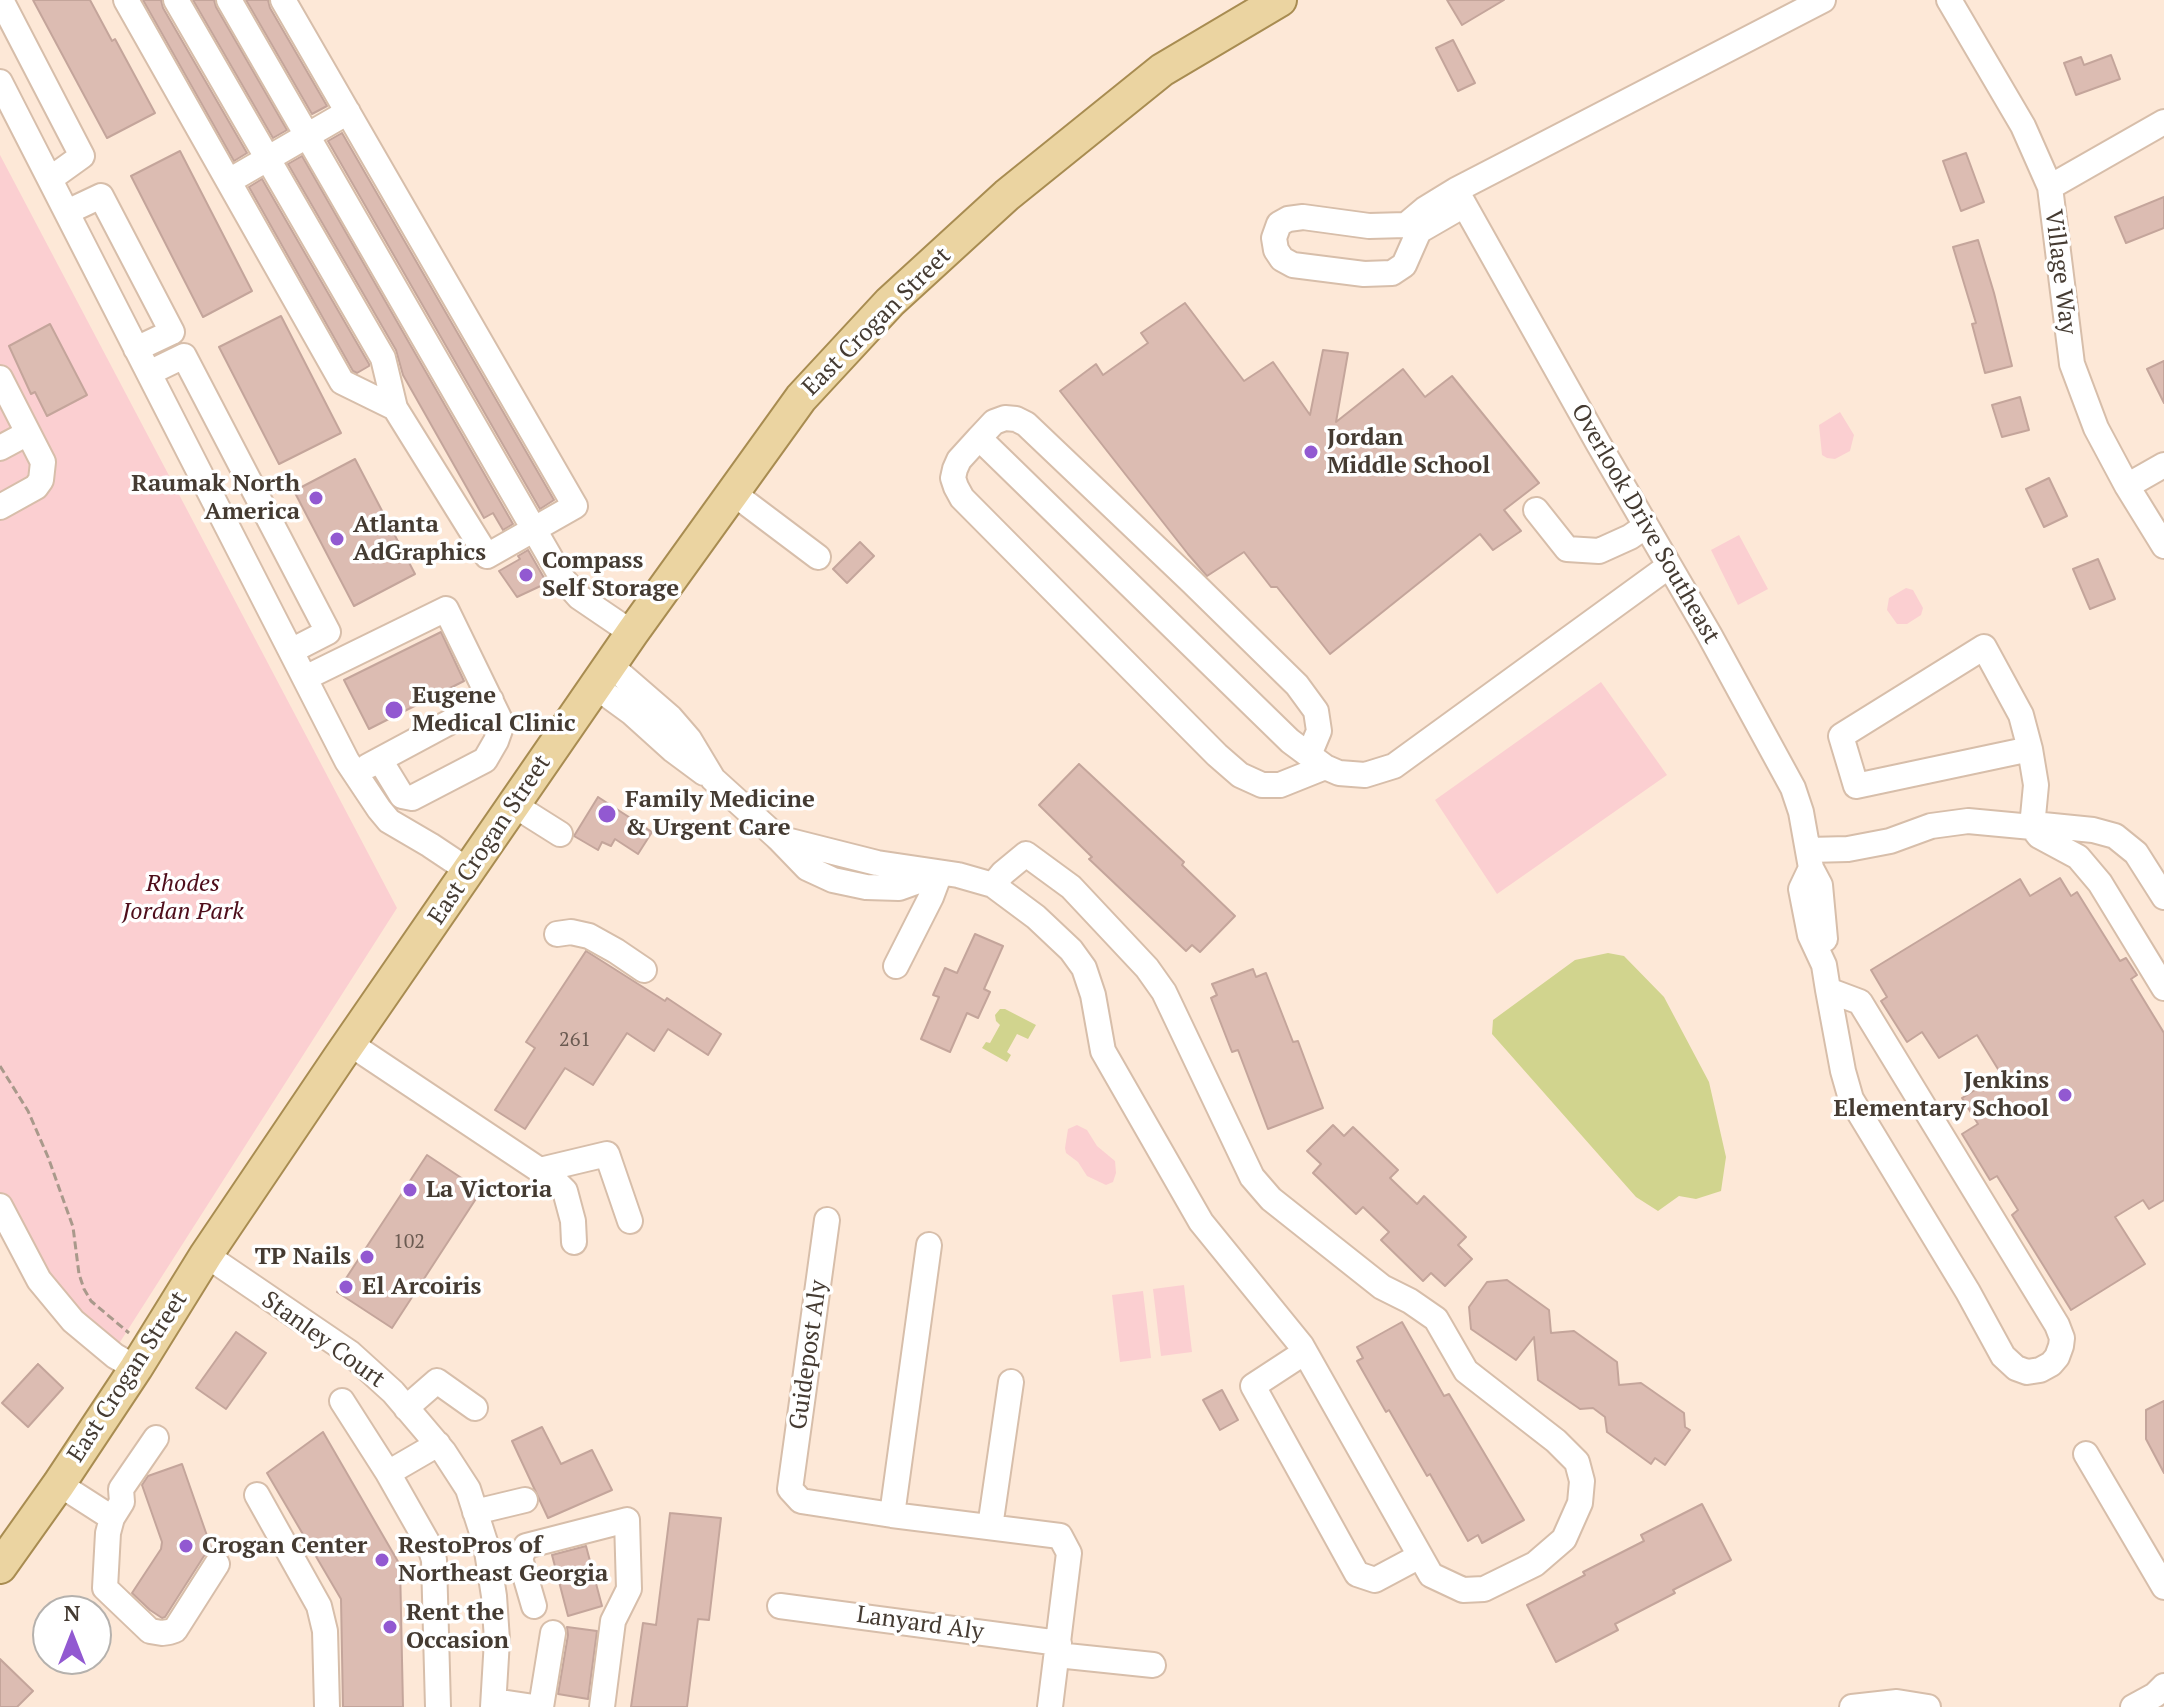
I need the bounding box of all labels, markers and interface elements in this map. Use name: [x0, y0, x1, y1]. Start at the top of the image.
street label: Village Way: [2038, 208, 2082, 336]
street label: East Crogan Street: [797, 242, 957, 402]
street label: Overlook Drive Southeast: [1564, 399, 1726, 649]
place label: Jordan Middle School: [1327, 424, 1490, 480]
marker: Jordan Middle School: [1302, 443, 1320, 461]
place label: Raumak North America: [131, 470, 300, 526]
marker: Raumak North America: [307, 489, 325, 507]
place label: Atlanta AdGraphics: [353, 511, 486, 567]
marker: Atlanta AdGraphics: [328, 530, 346, 548]
place label: Compass Self Storage: [542, 547, 679, 603]
marker: Compass Self Storage: [517, 566, 535, 584]
place label: Eugene Medical Clinic: [412, 682, 576, 738]
marker: Eugene Medical Clinic: [383, 699, 405, 721]
street label: East Crogan Street: [423, 750, 557, 930]
place label: Family Medicine & Urgent Care: [625, 786, 815, 842]
marker: Family Medicine & Urgent Care: [596, 803, 618, 825]
park label: Rhodes Jordan Park: [122, 870, 244, 926]
house number: 261: [559, 1028, 591, 1052]
place label: Jenkins Elementary School: [1834, 1067, 2049, 1123]
marker: Jenkins Elementary School: [2056, 1086, 2074, 1104]
place label: La Victoria: [426, 1176, 552, 1204]
marker: La Victoria: [401, 1181, 419, 1199]
house number: 102: [393, 1230, 425, 1254]
place label: TP Nails: [255, 1243, 351, 1271]
marker: TP Nails: [358, 1248, 376, 1266]
place label: El Arcoiris: [362, 1273, 481, 1301]
marker: El Arcoiris: [337, 1278, 355, 1296]
street label: Guidepost Aly: [784, 1278, 834, 1432]
street label: East Crogan Street: [62, 1286, 194, 1468]
street label: Stanley Court: [256, 1286, 390, 1394]
place label: Crogan Center: [202, 1532, 367, 1560]
place label: RestoPros of Northeast Georgia: [398, 1532, 608, 1588]
marker: Crogan Center: [177, 1537, 195, 1555]
marker: RestoPros of Northeast Georgia: [373, 1551, 391, 1569]
north arrow: [32, 1595, 112, 1675]
text: N: [64, 1598, 80, 1627]
place label: Rent the Occasion: [406, 1599, 509, 1655]
street label: Lanyard Aly: [855, 1601, 985, 1647]
marker: Rent the Occasion: [381, 1618, 399, 1636]

